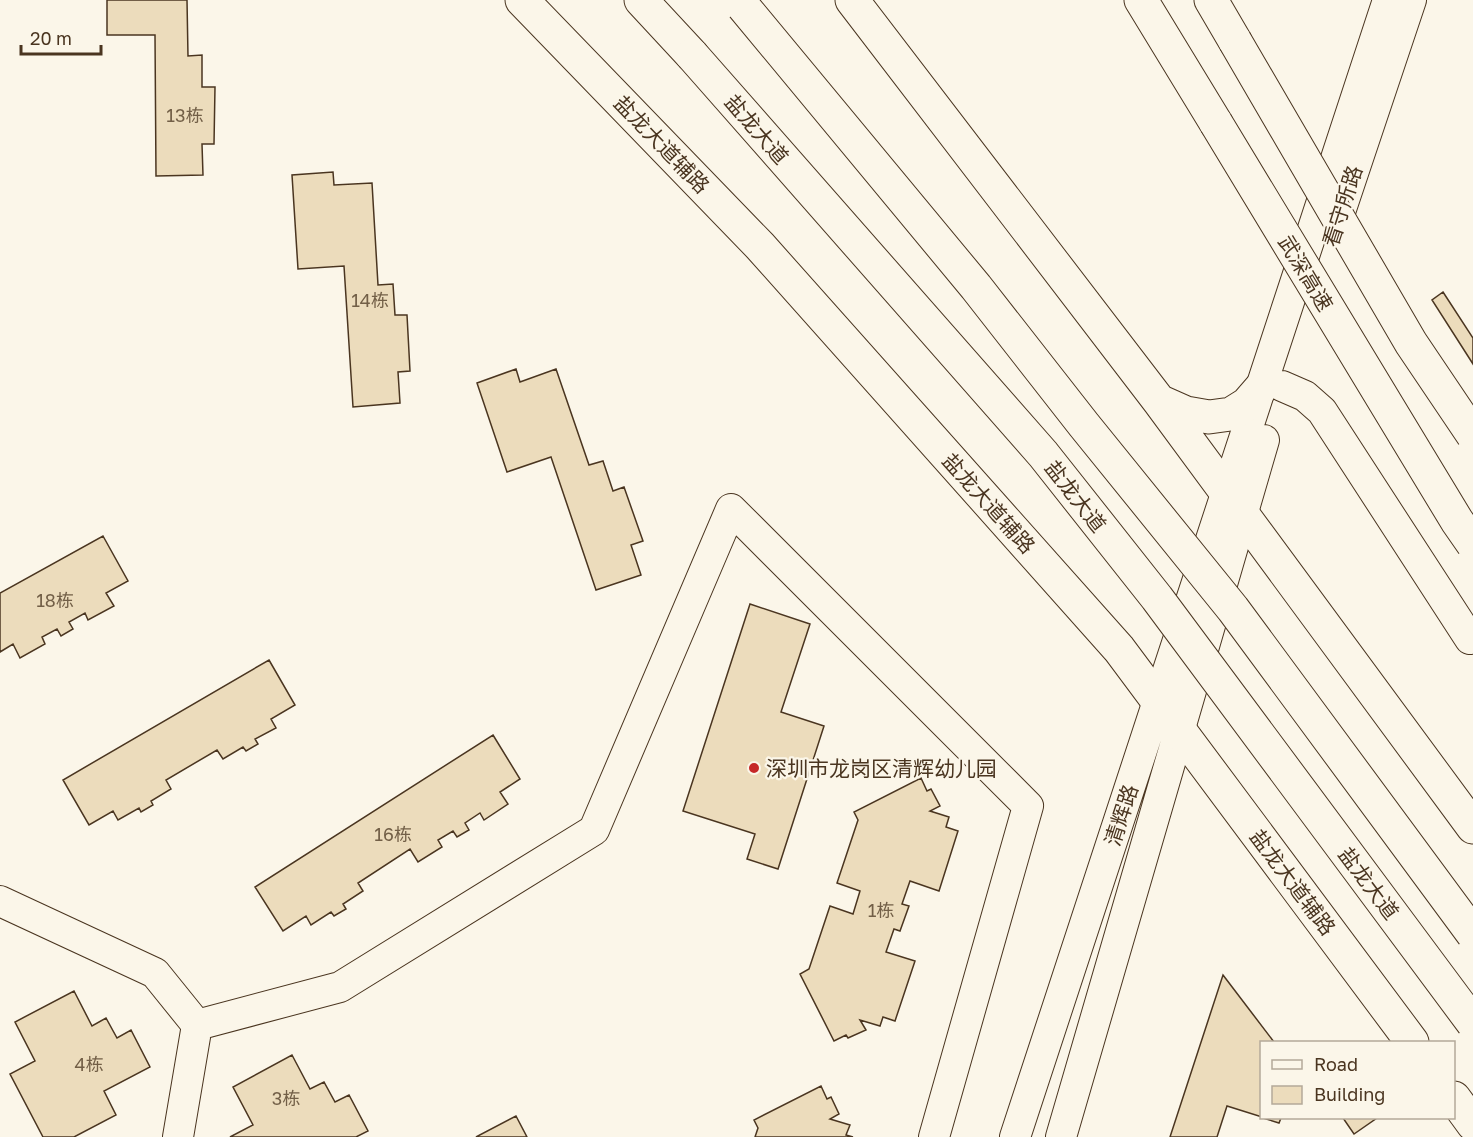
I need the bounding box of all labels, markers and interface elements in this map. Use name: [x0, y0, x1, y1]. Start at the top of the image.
scale bar: [21, 18, 100, 56]
text: 20 m: [30, 27, 72, 49]
street label: 盐龙大道: [720, 89, 794, 169]
street label: 盐龙大道辅路: [609, 90, 715, 198]
house number: 13栋: [166, 104, 204, 126]
street label: 看守所路: [1317, 162, 1367, 250]
street label: 武深高速: [1273, 230, 1339, 316]
house number: 14栋: [351, 289, 389, 311]
street label: 盐龙大道辅路: [937, 447, 1041, 559]
street label: 盐龙大道: [1040, 455, 1112, 537]
house number: 18栋: [36, 589, 74, 611]
place label: 深圳市龙岗区清辉幼儿园: [766, 755, 997, 781]
marker: 深圳市龙岗区清辉幼儿园: [747, 761, 761, 775]
street label: 清辉路: [1099, 781, 1143, 849]
house number: 16栋: [374, 823, 412, 845]
street label: 盐龙大道辅路: [1245, 824, 1341, 940]
street label: 盐龙大道: [1333, 842, 1405, 924]
house number: 1栋: [868, 899, 894, 921]
legend: [1260, 1041, 1455, 1119]
house number: 4栋: [75, 1053, 103, 1075]
text: Road: [1314, 1053, 1358, 1075]
text: Building: [1314, 1083, 1385, 1105]
house number: 3栋: [272, 1087, 300, 1109]

